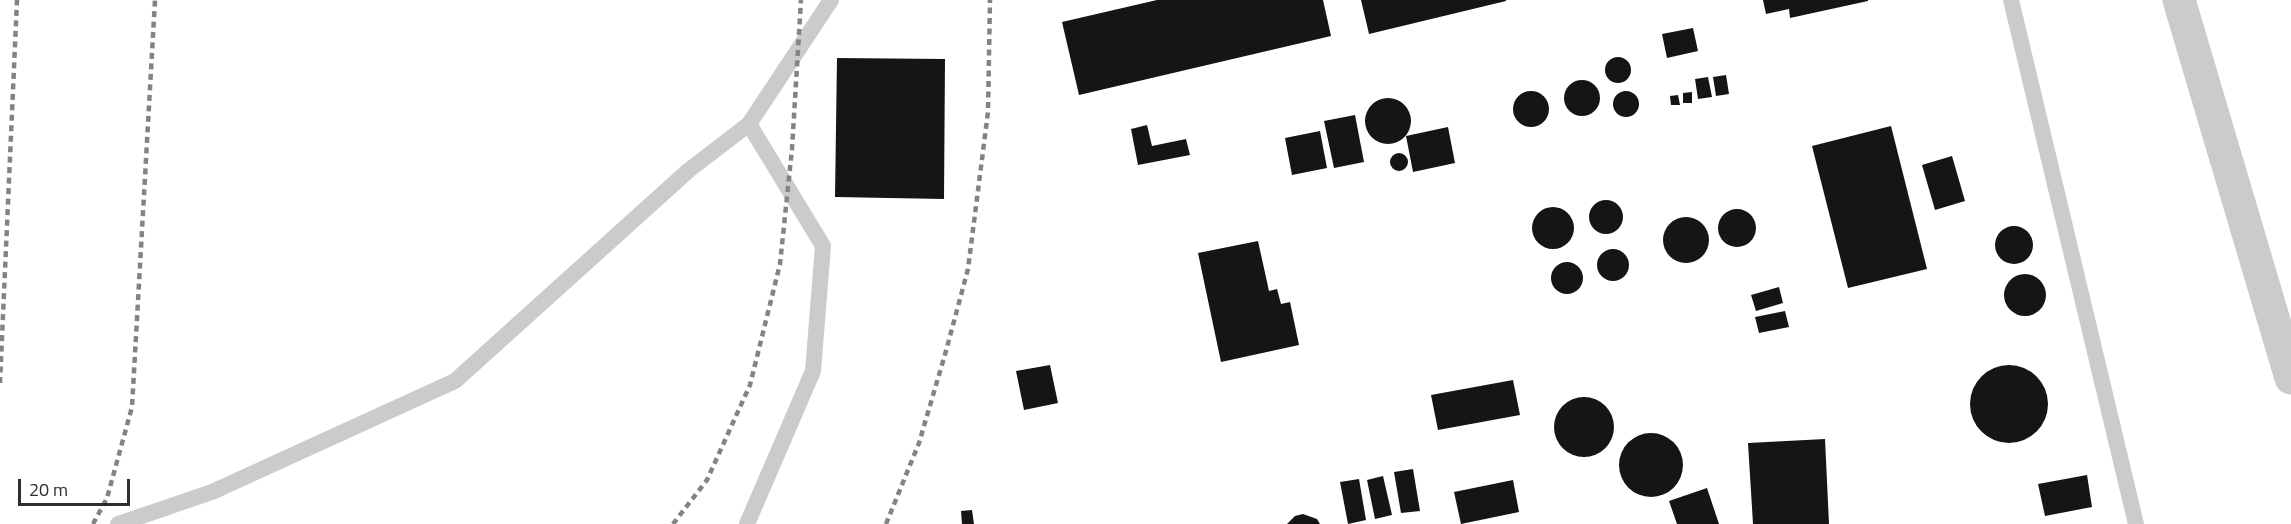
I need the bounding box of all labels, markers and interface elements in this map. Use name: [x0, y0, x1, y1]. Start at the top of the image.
scale bar: [21, 467, 134, 505]
text: 20 m: [29, 476, 68, 503]

